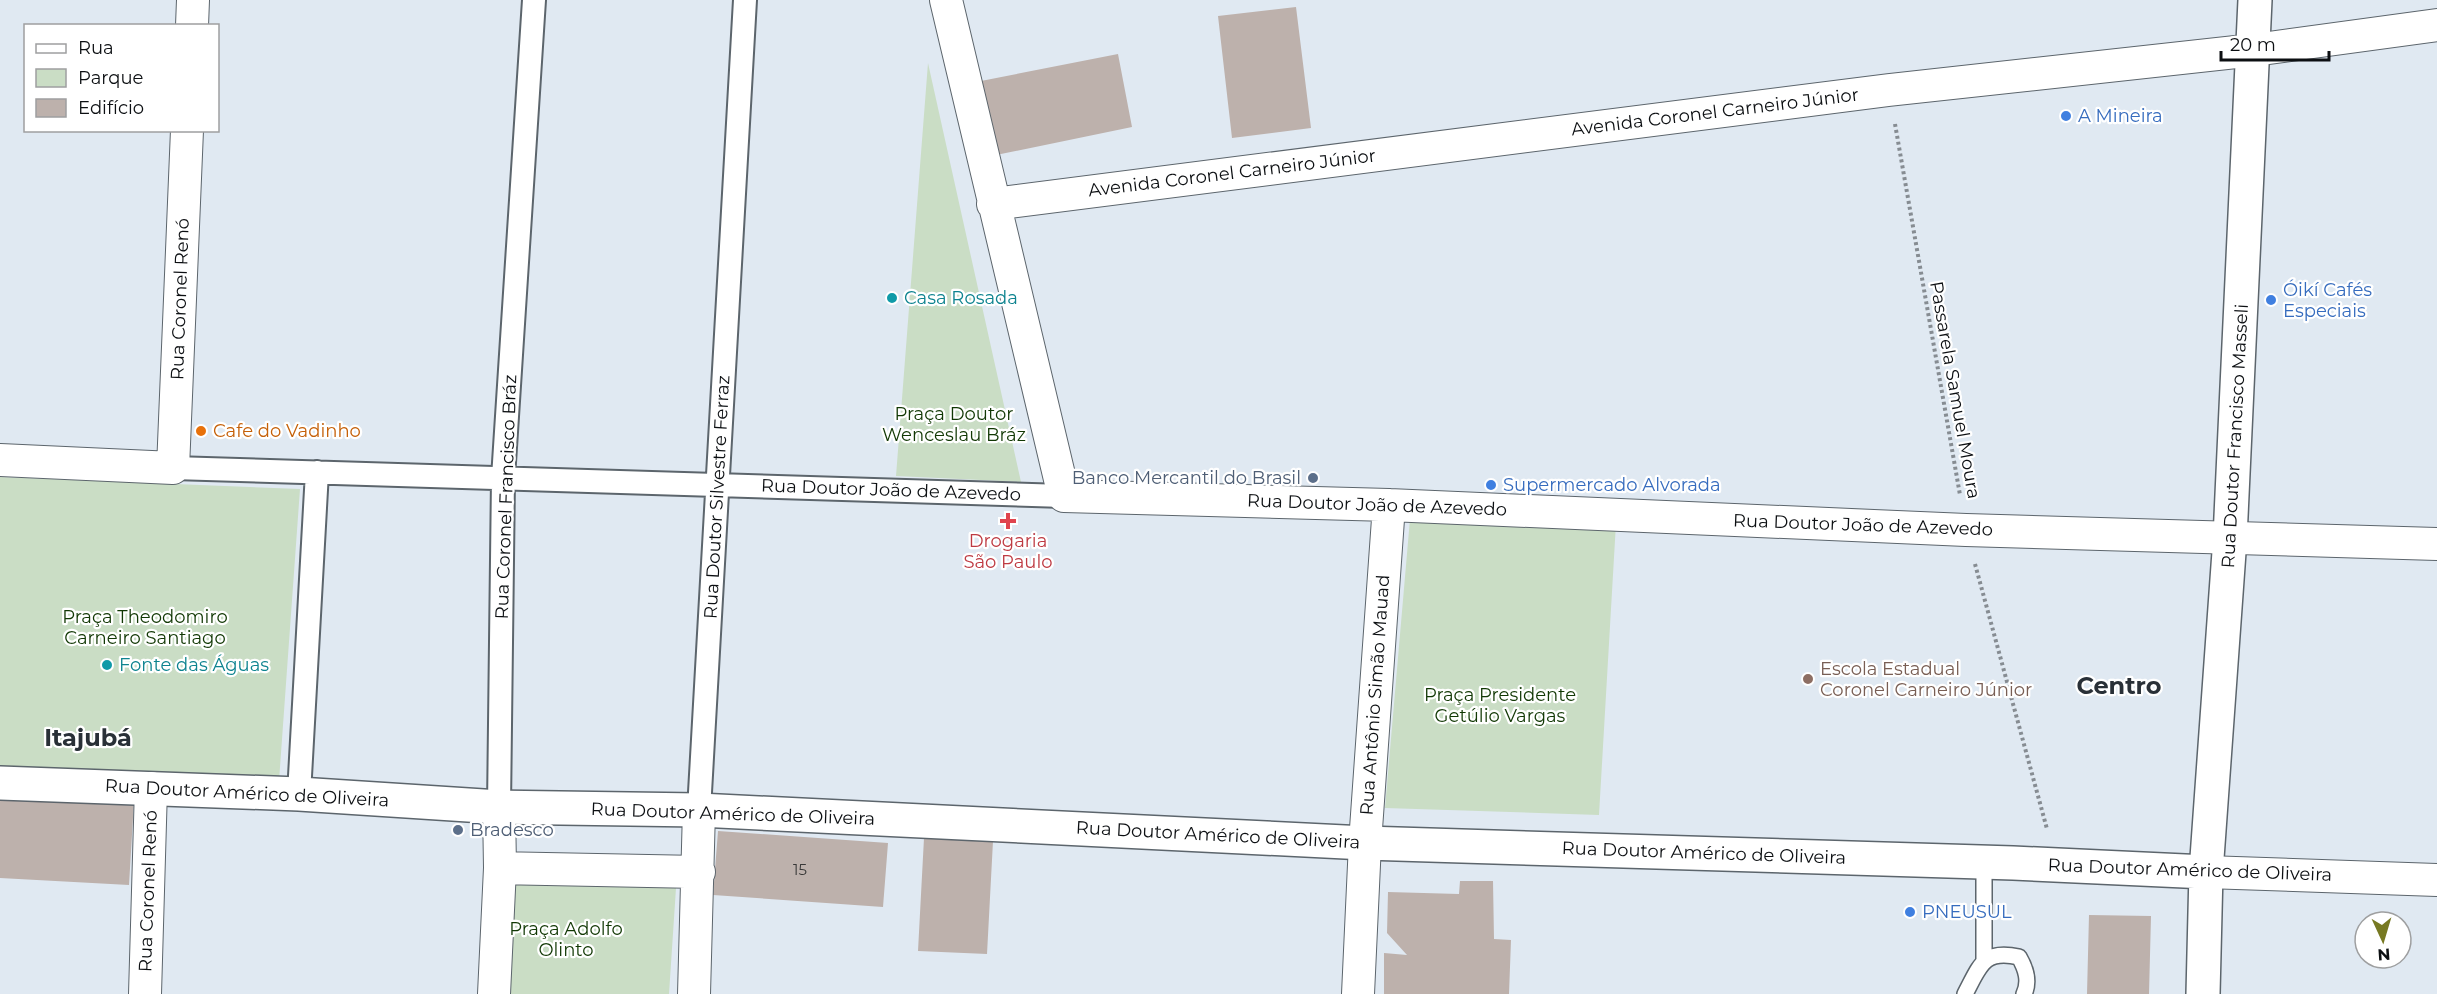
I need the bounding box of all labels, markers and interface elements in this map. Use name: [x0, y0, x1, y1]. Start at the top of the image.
legend: [24, 24, 219, 132]
scale bar: [2221, 24, 2329, 62]
text: 20 m: [2230, 34, 2276, 56]
text: Rua: [78, 37, 114, 59]
text: Parque: [78, 67, 144, 89]
street label: Avenida Coronel Carneiro Júnior: [1570, 83, 1860, 141]
text: Edifício: [78, 97, 144, 119]
place label: A Mineira: [2078, 105, 2163, 127]
marker: A Mineira: [2059, 109, 2073, 123]
street label: Avenida Coronel Carneiro Júnior: [1087, 144, 1377, 202]
street label: Rua Coronel Renó: [166, 218, 194, 380]
place label: Óikí Cafés Especiais: [2283, 279, 2372, 322]
street label: Passarela Samuel Moura: [1925, 280, 1985, 500]
place label: Casa Rosada: [904, 287, 1018, 309]
marker: Casa Rosada: [885, 291, 899, 305]
marker: Óikí Cafés Especiais: [2264, 293, 2278, 307]
street label: Rua Doutor Francisco Masseli: [2217, 303, 2253, 569]
street label: Rua Coronel Francisco Bráz: [491, 374, 521, 620]
street label: Rua Doutor Silvestre Ferraz: [700, 375, 734, 619]
park label: Praça Doutor Wenceslau Bráz: [882, 403, 1026, 446]
place label: Cafe do Vadinho: [213, 420, 361, 442]
marker: Cafe do Vadinho: [194, 424, 208, 438]
place label: Banco Mercantil do Brasil: [1072, 467, 1301, 489]
marker: Banco Mercantil do Brasil: [1306, 471, 1320, 485]
street label: Rua Doutor João de Azevedo: [761, 474, 1021, 506]
place label: Supermercado Alvorada: [1503, 474, 1721, 496]
marker: Supermercado Alvorada: [1484, 478, 1498, 492]
street label: Rua Doutor João de Azevedo: [1247, 489, 1507, 521]
street label: Rua Doutor João de Azevedo: [1733, 509, 1993, 541]
marker: Drogaria São Paulo: [1001, 514, 1015, 528]
place label: Drogaria São Paulo: [963, 530, 1053, 573]
street label: Rua Antônio Simão Mauad: [1356, 574, 1394, 816]
park label: Praça Theodomiro Carneiro Santiago: [62, 606, 228, 649]
place label: Fonte das Águas: [119, 654, 269, 676]
marker: Fonte das Águas: [100, 658, 114, 672]
place label: Escola Estadual Coronel Carneiro Júnior: [1820, 658, 2032, 701]
district label: Centro: [2077, 671, 2161, 700]
marker: Escola Estadual Coronel Carneiro Júnior: [1801, 672, 1815, 686]
park label: Praça Presidente Getúlio Vargas: [1424, 684, 1576, 727]
district label: Itajubá: [44, 723, 132, 752]
street label: Rua Doutor Américo de Oliveira: [104, 775, 390, 811]
street label: Rua Doutor Américo de Oliveira: [590, 798, 876, 830]
street label: Rua Coronel Renó: [134, 810, 162, 972]
street label: Rua Doutor Américo de Oliveira: [1075, 817, 1361, 853]
place label: Bradesco: [470, 819, 554, 841]
marker: Bradesco: [451, 823, 465, 837]
street label: Rua Doutor Américo de Oliveira: [1561, 837, 1847, 869]
street label: Rua Doutor Américo de Oliveira: [2047, 854, 2333, 886]
house number: 15: [793, 860, 807, 879]
place label: PNEUSUL: [1922, 901, 2012, 923]
marker: PNEUSUL: [1903, 905, 1917, 919]
north arrow: [2353, 910, 2413, 970]
park label: Praça Adolfo Olinto: [509, 918, 623, 961]
text: N: [2377, 945, 2391, 964]

